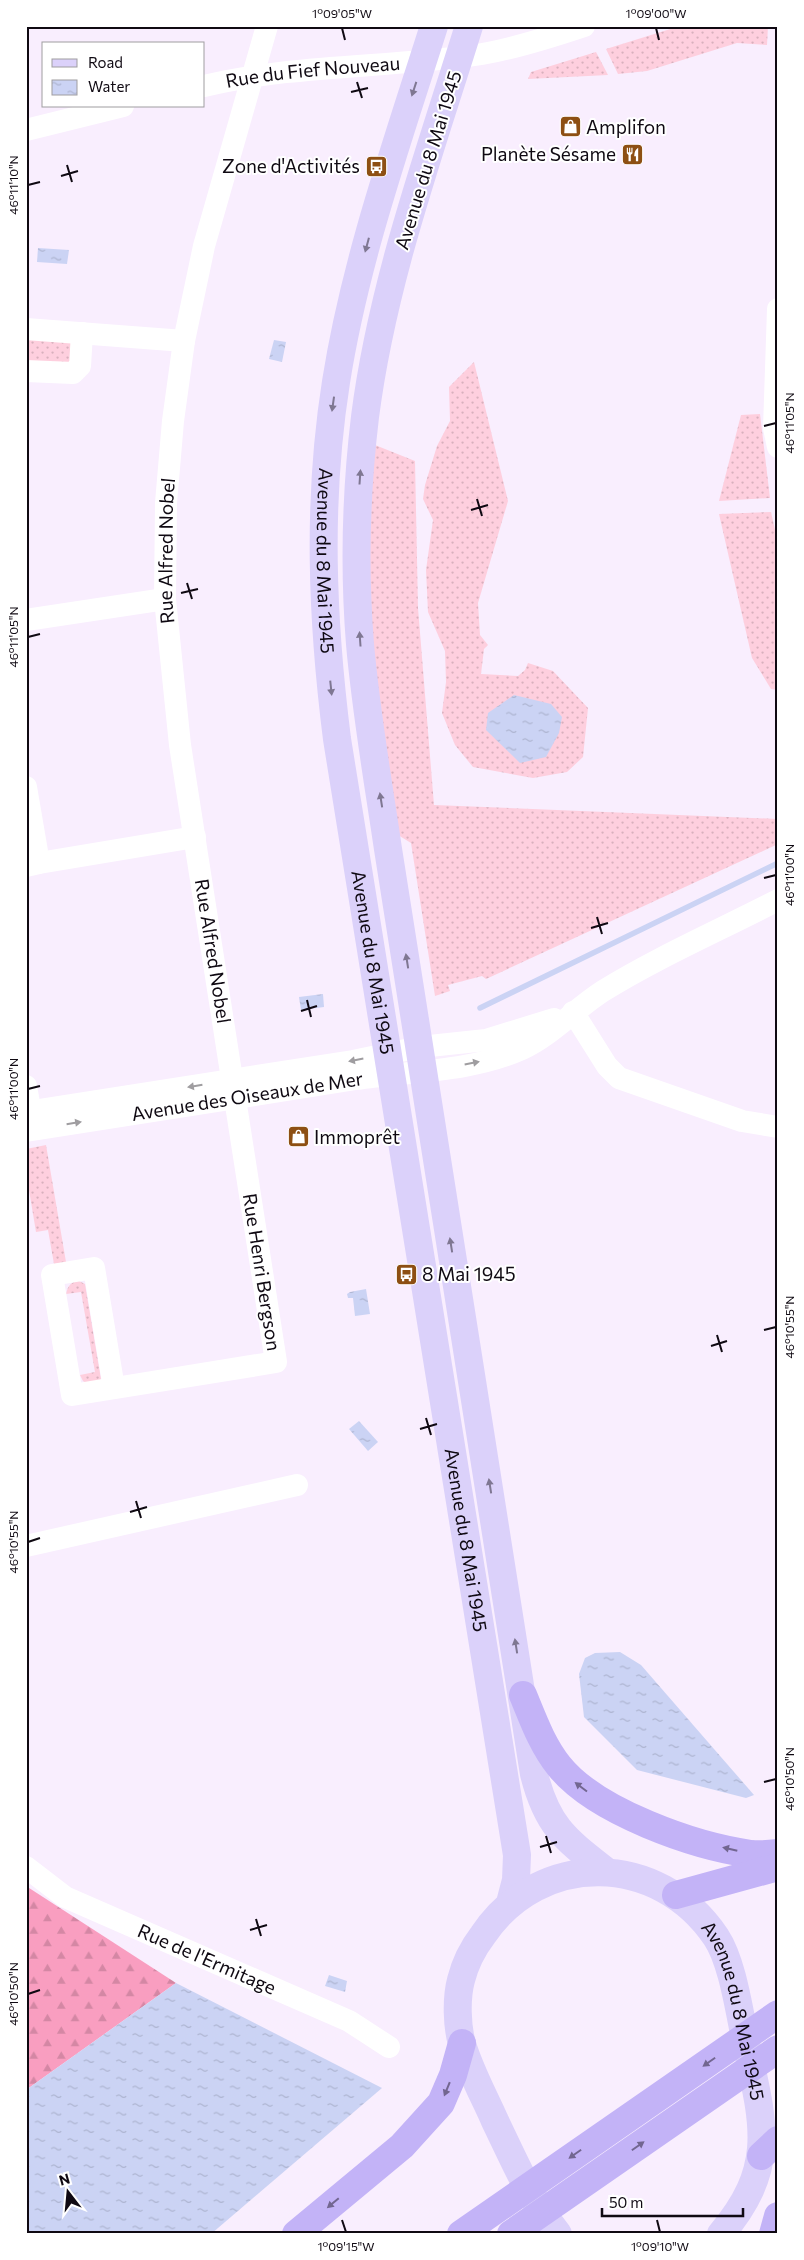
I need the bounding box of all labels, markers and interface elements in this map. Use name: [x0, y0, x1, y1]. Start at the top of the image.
text: 1°09'05"W: [312, 6, 372, 20]
text: 1°09'00"W: [626, 6, 686, 20]
legend: [42, 42, 205, 108]
street label: Rue du Fief Nouveau: [224, 51, 401, 92]
text: Road: [88, 53, 123, 71]
street label: Avenue du 8 Mai 1945: [389, 68, 466, 252]
text: Water: [88, 77, 130, 95]
one-way arrow: [409, 82, 417, 97]
shop icon: Amplifon: [558, 115, 582, 139]
place label: Amplifon: [586, 115, 666, 138]
place label: Planète Sésame: [481, 142, 616, 165]
restaurant icon: Planète Sésame: [620, 142, 644, 166]
place label: Zone d'Activités: [222, 154, 360, 177]
bus stop icon: Zone d'Activités: [364, 154, 388, 178]
text: 46°11'10"N: [6, 155, 20, 215]
one-way arrow: [363, 237, 371, 253]
text: 46°11'05"N: [782, 392, 796, 454]
one-way arrow: [328, 396, 336, 412]
street label: Avenue du 8 Mai 1945: [313, 467, 340, 654]
one-way arrow: [356, 469, 364, 485]
street label: Rue Alfred Nobel: [153, 477, 179, 625]
text: 46°11'05"N: [6, 606, 20, 668]
one-way arrow: [356, 631, 364, 647]
one-way arrow: [327, 680, 335, 696]
one-way arrow: [377, 792, 385, 808]
text: 46°11'00"N: [782, 844, 796, 906]
street label: Avenue du 8 Mai 1945: [347, 869, 400, 1056]
street label: Rue Alfred Nobel: [191, 877, 236, 1025]
one-way arrow: [402, 952, 410, 968]
one-way arrow: [348, 1056, 363, 1064]
text: 46°11'00"N: [6, 1058, 20, 1120]
one-way arrow: [464, 1059, 480, 1067]
street label: Avenue des Oiseaux de Mer: [130, 1066, 365, 1125]
one-way arrow: [187, 1082, 203, 1090]
one-way arrow: [67, 1119, 83, 1127]
shop icon: Immoprêt: [286, 1125, 310, 1149]
place label: Immoprêt: [314, 1125, 400, 1148]
street label: Rue Henri Bergson: [239, 1191, 286, 1352]
one-way arrow: [447, 1236, 455, 1252]
bus stop icon: 8 Mai 1945: [394, 1262, 418, 1286]
place label: 8 Mai 1945: [422, 1262, 516, 1285]
text: 46°10'55"N: [782, 1296, 796, 1358]
street label: Avenue du 8 Mai 1945: [440, 1446, 493, 1633]
one-way arrow: [485, 1478, 493, 1494]
text: 46°10'55"N: [6, 1511, 20, 1573]
one-way arrow: [511, 1638, 519, 1654]
text: 46°10'50"N: [782, 1747, 796, 1811]
one-way arrow: [575, 1782, 588, 1793]
one-way arrow: [722, 1845, 737, 1853]
street label: Avenue du 8 Mai 1945: [697, 1916, 770, 2102]
street label: Rue de l'Ermitage: [134, 1918, 280, 1999]
text: 46°10'50"N: [6, 1962, 20, 2026]
one-way arrow: [702, 2057, 716, 2067]
one-way arrow: [443, 2082, 451, 2097]
one-way arrow: [631, 2141, 645, 2151]
one-way arrow: [569, 2149, 582, 2159]
north arrow: [42, 2168, 92, 2218]
text: N: [57, 2169, 72, 2189]
scale bar: [602, 2185, 743, 2217]
text: 50 m: [609, 2193, 643, 2211]
one-way arrow: [327, 2197, 340, 2208]
text: 1°09'15"W: [317, 2239, 375, 2253]
text: 1°09'10"W: [631, 2239, 689, 2253]

